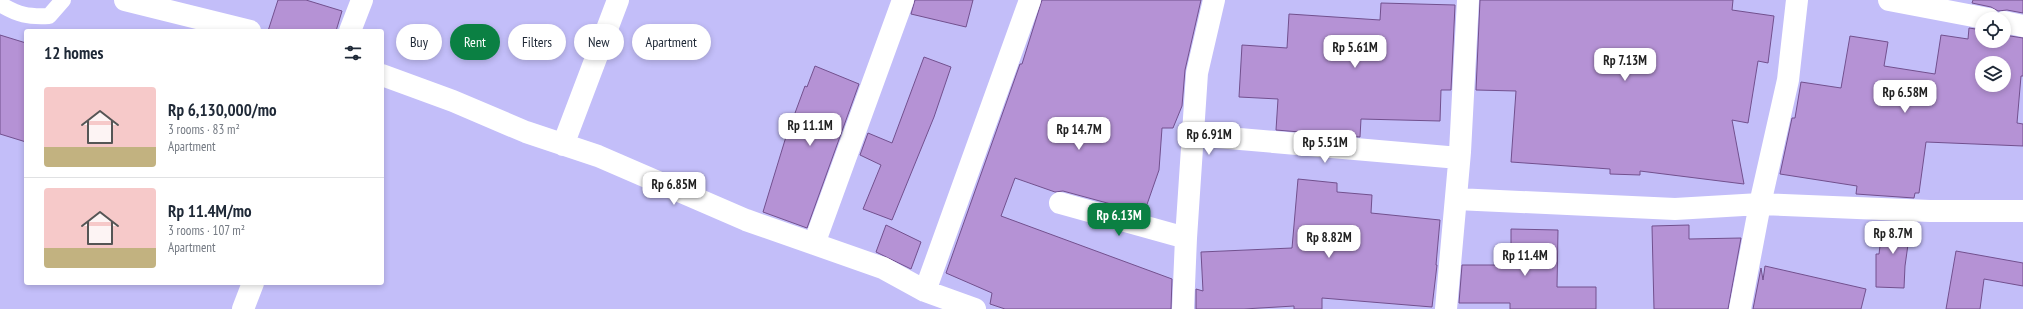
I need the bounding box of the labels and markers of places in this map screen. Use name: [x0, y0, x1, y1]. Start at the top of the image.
pin: Rp 5.61M: [1314, 35, 1396, 69]
pin: Rp 7.13M: [1584, 48, 1666, 82]
pin: Rp 6.58M: [1864, 80, 1946, 114]
pin: Rp 11.1M: [769, 113, 851, 147]
pin: Rp 14.7M: [1038, 117, 1120, 151]
pin: Rp 6.91M: [1168, 122, 1250, 156]
pin: Rp 5.51M: [1284, 130, 1366, 164]
pin: Rp 6.85M: [633, 172, 715, 206]
pin: Rp 6.13M: [1078, 203, 1160, 237]
pin: Rp 8.7M: [1856, 221, 1930, 255]
pin: Rp 8.82M: [1288, 225, 1370, 259]
pin: Rp 11.4M: [1484, 243, 1566, 277]

